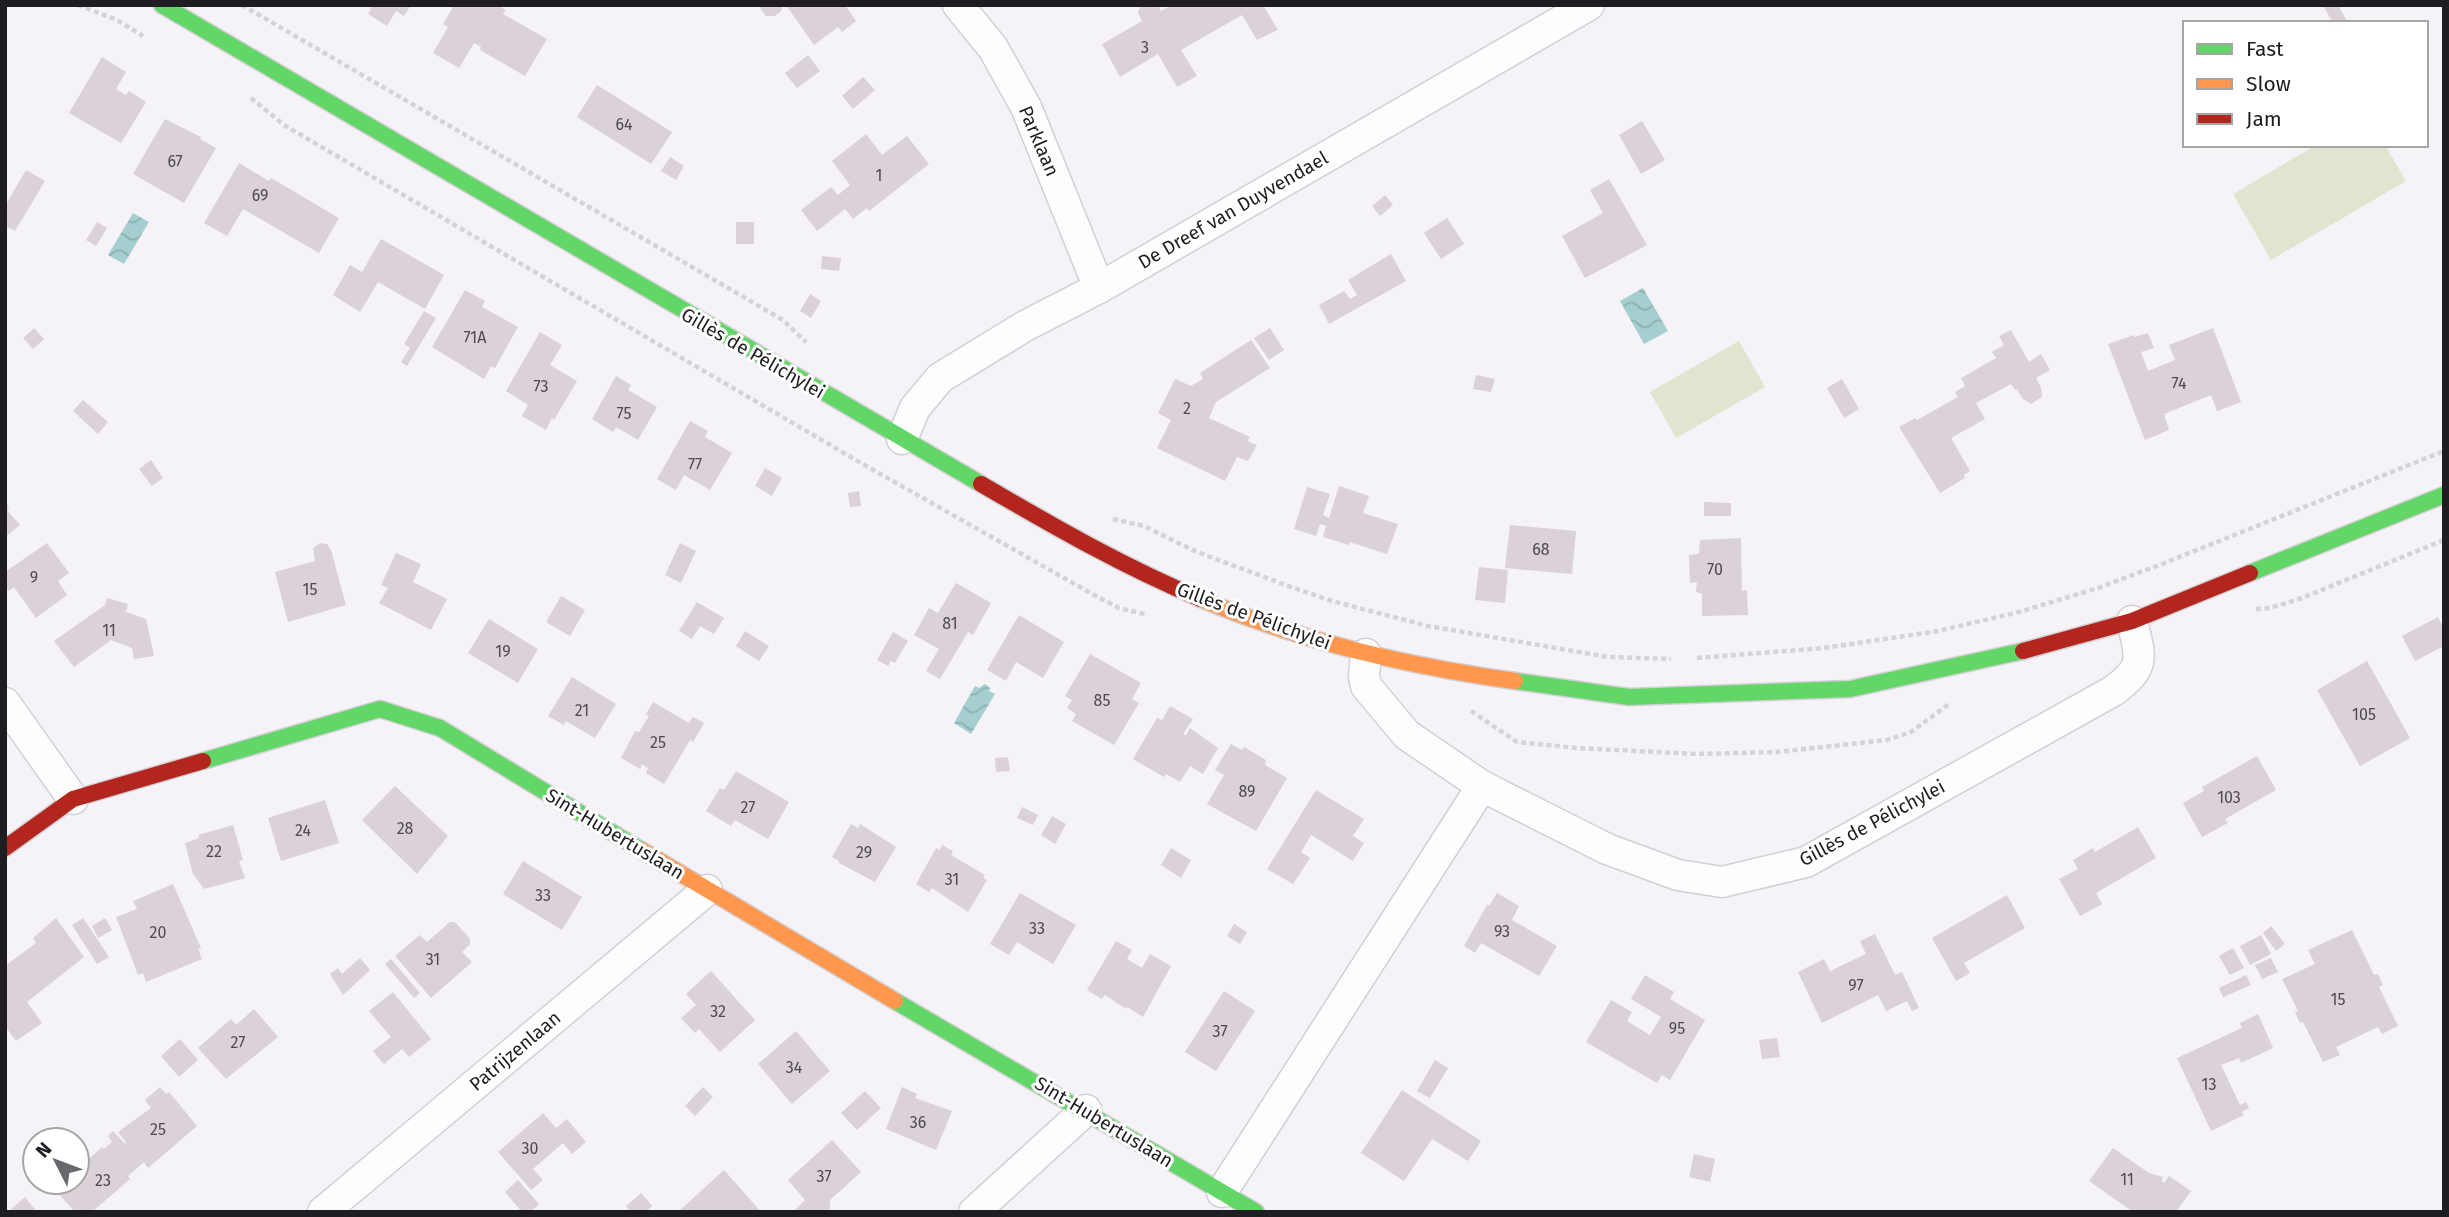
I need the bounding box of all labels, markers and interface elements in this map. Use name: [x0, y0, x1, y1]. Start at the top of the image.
legend: [2183, 21, 2428, 147]
text: Fast: [2246, 36, 2284, 62]
house number: 3: [1141, 38, 1149, 57]
text: Slow: [2246, 71, 2291, 97]
street label: Parklaan: [1014, 102, 1064, 180]
text: Jam: [2246, 106, 2282, 132]
house number: 64: [615, 115, 633, 134]
street label: De Dreef van Duyvendael: [1134, 146, 1332, 274]
house number: 67: [167, 152, 183, 171]
house number: 1: [876, 166, 882, 185]
house number: 69: [252, 186, 268, 205]
street label: Gillès de Pélichylei: [677, 303, 829, 403]
house number: 71A: [464, 328, 487, 347]
house number: 74: [2172, 374, 2187, 393]
house number: 73: [534, 377, 548, 396]
house number: 2: [1183, 399, 1191, 418]
house number: 75: [617, 404, 631, 423]
house number: 77: [688, 455, 702, 474]
house number: 68: [1532, 540, 1550, 559]
house number: 70: [1707, 560, 1723, 579]
house number: 9: [30, 568, 38, 587]
street label: Gillès de Pélichylei: [1174, 578, 1334, 654]
house number: 15: [303, 580, 317, 599]
house number: 81: [942, 614, 958, 633]
house number: 11: [102, 621, 116, 640]
house number: 19: [495, 642, 511, 661]
house number: 85: [1094, 691, 1110, 710]
house number: 21: [575, 701, 589, 720]
house number: 105: [2352, 705, 2376, 724]
house number: 25: [650, 733, 666, 752]
street label: Gillès de Pélichylei: [1795, 775, 1949, 871]
house number: 89: [1239, 782, 1255, 801]
street label: Sint-Hubertuslaan: [542, 784, 688, 884]
house number: 103: [2217, 788, 2241, 807]
house number: 27: [741, 798, 755, 817]
house number: 28: [397, 819, 414, 838]
house number: 24: [295, 821, 311, 840]
house number: 22: [206, 842, 222, 861]
house number: 29: [856, 843, 872, 862]
house number: 31: [945, 870, 959, 889]
house number: 33: [535, 886, 551, 905]
house number: 33: [1029, 919, 1045, 938]
house number: 93: [1494, 922, 1510, 941]
house number: 20: [150, 923, 166, 942]
house number: 31: [426, 950, 440, 969]
house number: 97: [1848, 976, 1864, 995]
house number: 15: [2331, 990, 2345, 1009]
house number: 32: [710, 1002, 726, 1021]
street label: Patrijzenlaan: [465, 1006, 565, 1096]
house number: 95: [1669, 1019, 1685, 1038]
house number: 37: [1212, 1022, 1228, 1041]
house number: 27: [231, 1033, 245, 1052]
house number: 34: [786, 1058, 803, 1077]
street label: Sint-Hubertuslaan: [1031, 1072, 1177, 1172]
house number: 13: [2202, 1075, 2216, 1094]
house number: 36: [910, 1113, 926, 1132]
house number: 25: [150, 1120, 166, 1139]
north arrow: [21, 1126, 91, 1196]
text: N: [31, 1138, 57, 1162]
house number: 30: [522, 1139, 539, 1158]
house number: 37: [816, 1167, 832, 1186]
house number: 11: [2120, 1170, 2134, 1189]
house number: 23: [95, 1171, 111, 1190]

